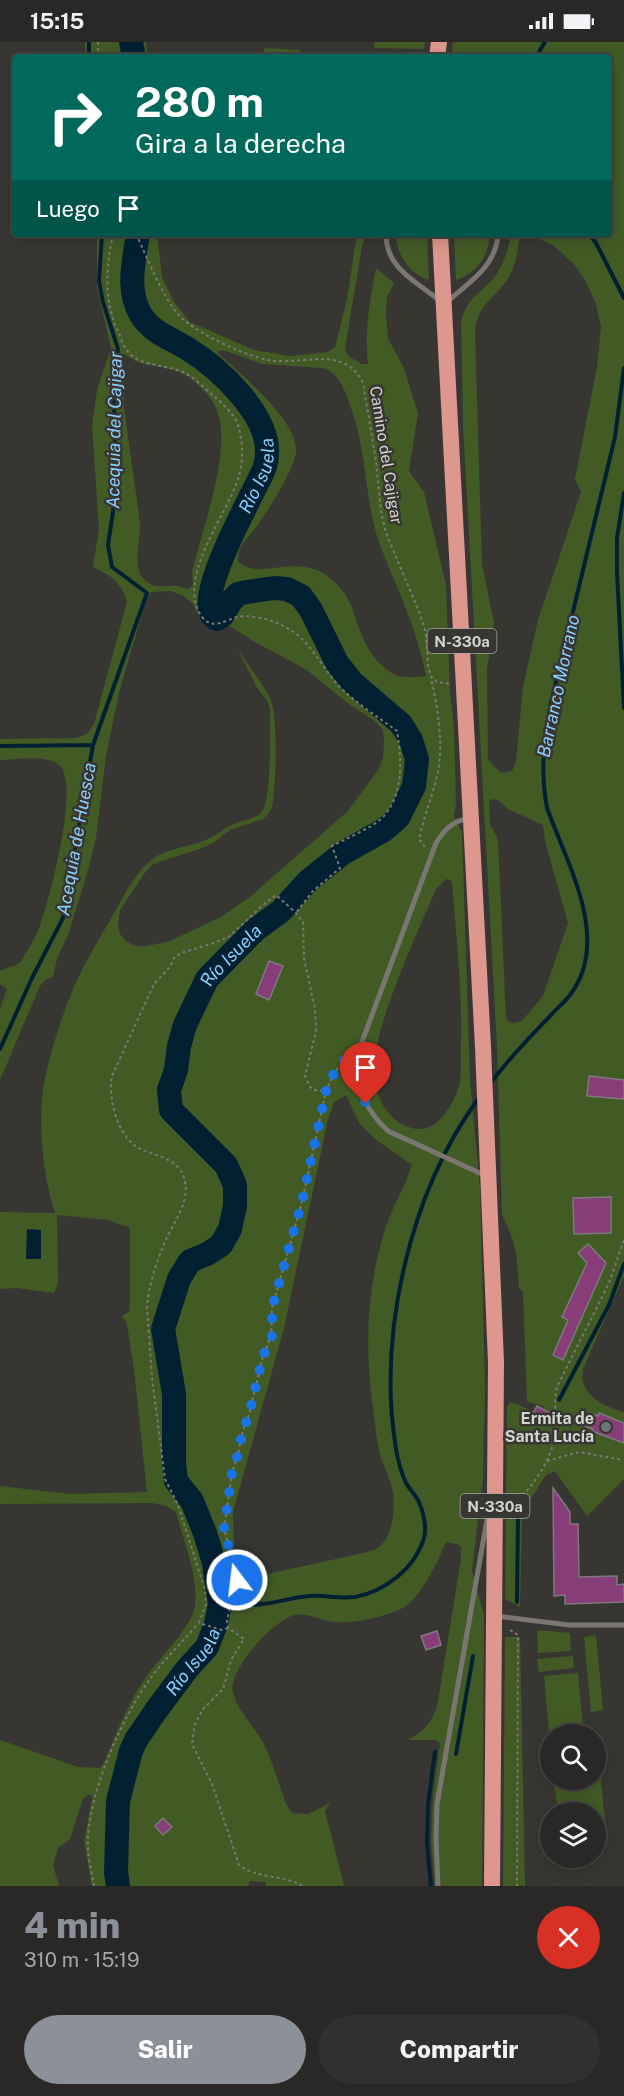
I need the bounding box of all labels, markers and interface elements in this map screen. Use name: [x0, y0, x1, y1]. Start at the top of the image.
text: 15:15: [30, 8, 84, 34]
text: 280 m: [135, 77, 264, 126]
icon: right: [36, 78, 114, 156]
text: Gira a la derecha: [135, 127, 346, 159]
icon: arrive: [112, 192, 145, 225]
text: Luego: [36, 196, 100, 222]
water label: Acequia del Cajigar: [102, 351, 126, 509]
street label: Camino del Cajigar: [366, 385, 406, 525]
water label: Río Isuela: [234, 437, 278, 516]
water label: Barranco Morrano: [533, 613, 583, 759]
road number: N-330a: [428, 629, 496, 653]
water label: Acequia de Huesca: [52, 761, 100, 917]
water label: Río Isuela: [195, 920, 265, 989]
pin: [340, 1042, 391, 1104]
icon: arrive: [349, 1051, 382, 1084]
place label: Ermita de Santa Lucía: [505, 1409, 594, 1446]
marker: Ermita de Santa Lucía: [599, 1420, 613, 1434]
road number: N-330a: [460, 1494, 530, 1518]
position arrow: [205, 1548, 269, 1612]
water label: Río Isuela: [161, 1625, 224, 1699]
map controls: [540, 1724, 606, 1868]
button: search: [540, 1724, 606, 1790]
button: layers: [540, 1802, 606, 1868]
text: 4 min: [24, 1904, 120, 1946]
button: close: [537, 1906, 600, 1969]
text: 310 m · 15:19: [24, 1948, 139, 1972]
button: Salir: [24, 2015, 306, 2084]
button: Compartir: [318, 2015, 600, 2084]

